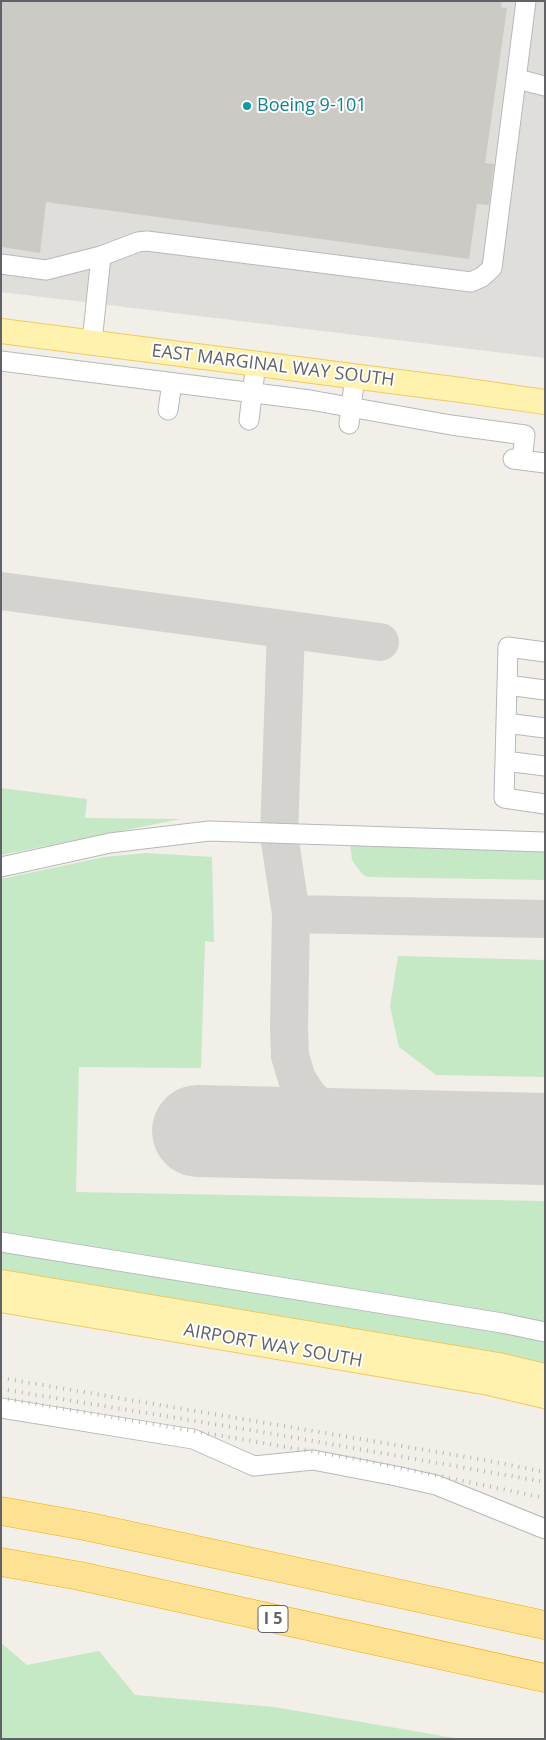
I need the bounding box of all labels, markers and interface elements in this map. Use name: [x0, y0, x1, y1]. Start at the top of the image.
place label: Boeing 9-101: [257, 95, 367, 117]
marker: Boeing 9-101: [241, 100, 253, 112]
street label: EAST MARGINAL WAY SOUTH: [150, 340, 396, 392]
street label: AIRPORT WAY SOUTH: [182, 1320, 364, 1372]
road number: I 5: [258, 1606, 288, 1632]

